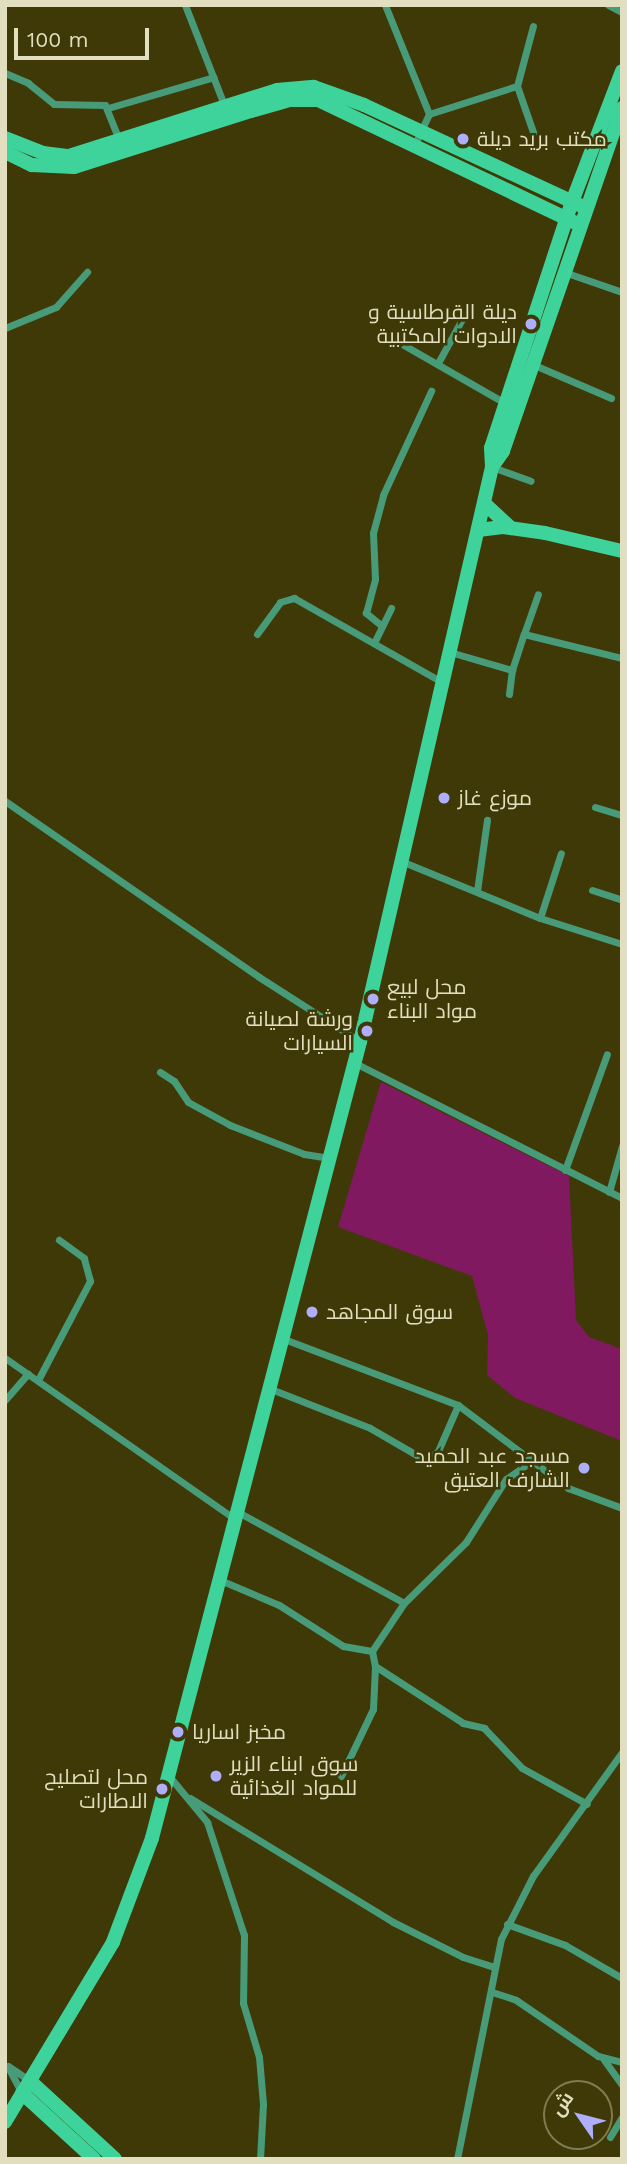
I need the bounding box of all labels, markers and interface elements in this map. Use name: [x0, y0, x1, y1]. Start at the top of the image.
scale bar: [18, 14, 152, 58]
text: 100 m: [27, 27, 89, 52]
place label: مكتب بريد ديلة: [477, 126, 607, 152]
marker: مكتب بريد ديلة: [455, 131, 471, 147]
place label: ديلة القرطاسية و الادوات المكتبية: [368, 299, 517, 349]
marker: ديلة القرطاسية و الادوات المكتبية: [523, 316, 539, 332]
place label: موزع غاز: [458, 785, 532, 811]
marker: موزع غاز: [436, 790, 452, 806]
place label: محل لبيع مواد البناء: [387, 974, 477, 1024]
marker: محل لبيع مواد البناء: [365, 991, 381, 1007]
place label: ورشة لصيانة السيارات: [246, 1006, 353, 1056]
marker: ورشة لصيانة السيارات: [359, 1023, 375, 1039]
place label: سوق المجاهد: [326, 1299, 453, 1325]
marker: سوق المجاهد: [304, 1304, 320, 1320]
place label: مسجد عبد الحميد الشارف العتيق: [415, 1443, 570, 1493]
marker: مسجد عبد الحميد الشارف العتيق: [576, 1460, 592, 1476]
place label: مخبز اساريا: [192, 1719, 286, 1745]
marker: مخبز اساريا: [170, 1724, 186, 1740]
place label: سوق ابناء الزير للمواد الغذائية: [230, 1751, 358, 1801]
place label: محل لتصليح الاطارات: [44, 1764, 148, 1814]
marker: سوق ابناء الزير للمواد الغذائية: [208, 1768, 224, 1784]
marker: محل لتصليح الاطارات: [154, 1781, 170, 1797]
north arrow: [543, 2080, 613, 2150]
text: ش: [546, 2087, 578, 2120]

